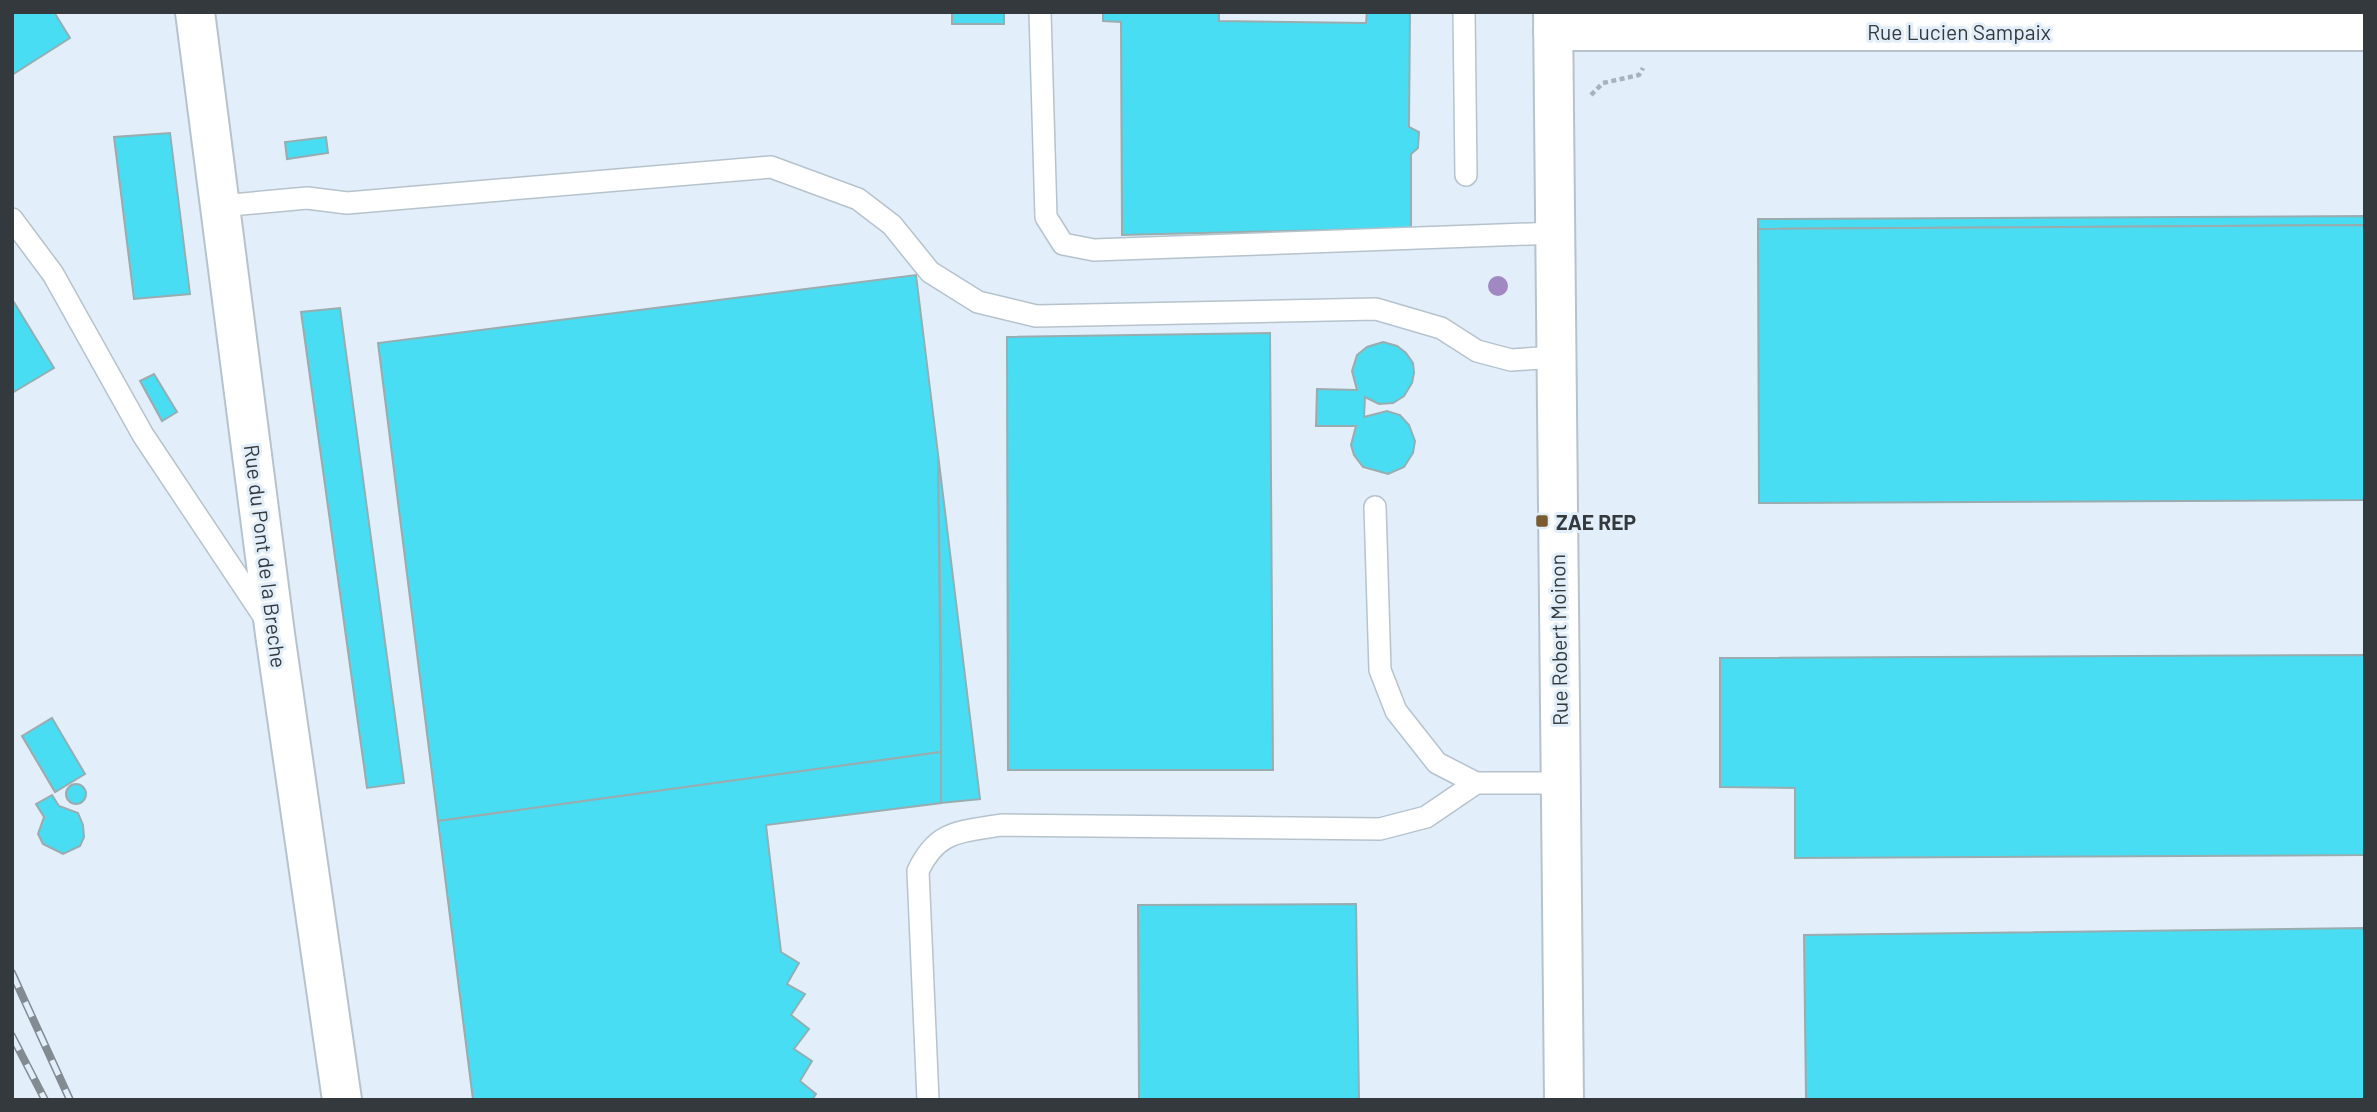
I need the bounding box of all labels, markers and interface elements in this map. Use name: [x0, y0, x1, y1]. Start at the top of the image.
street label: Rue Lucien Sampaix: [1867, 19, 2051, 44]
street label: Rue du Pont de la Breche: [240, 443, 292, 669]
place label: ZAE REP: [1556, 509, 1636, 534]
marker: ZAE REP: [1534, 513, 1550, 529]
street label: Rue Robert Moinon: [1544, 554, 1572, 726]

